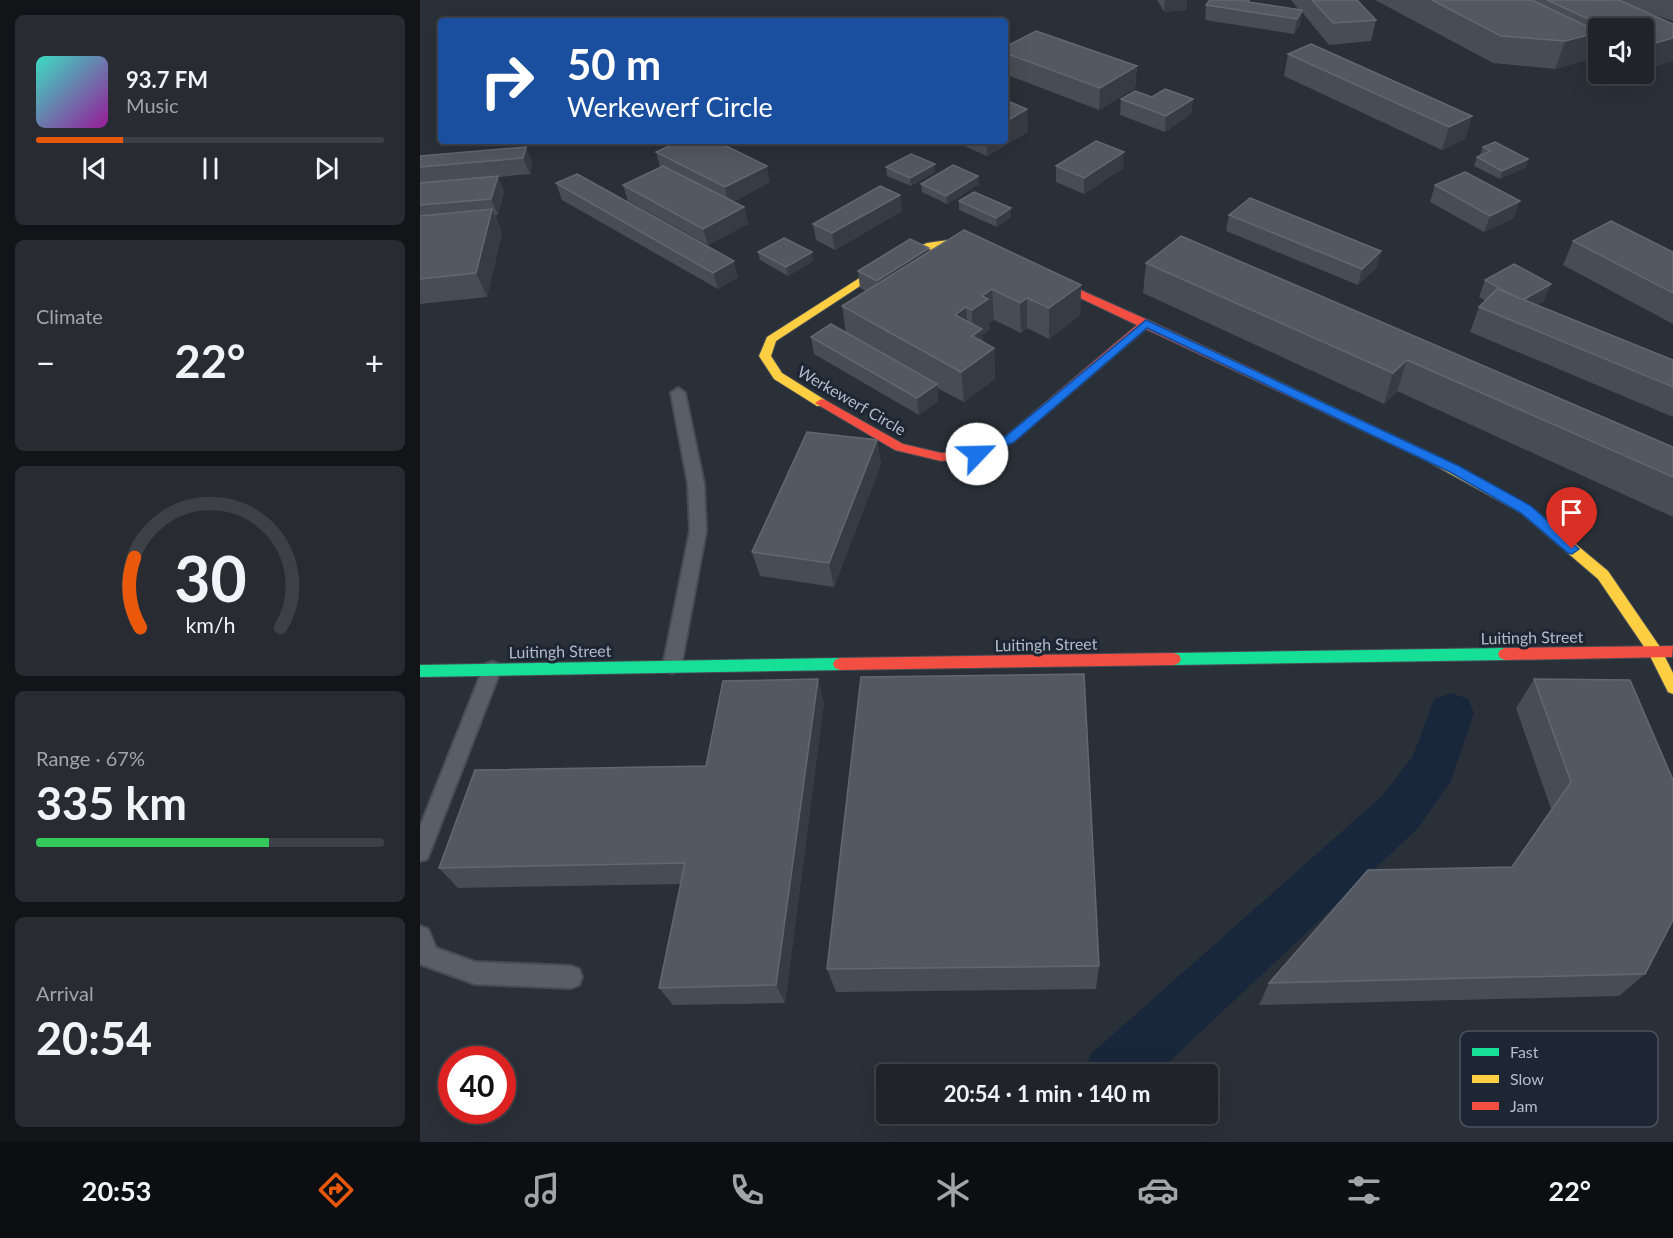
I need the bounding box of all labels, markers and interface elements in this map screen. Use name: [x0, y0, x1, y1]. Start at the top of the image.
map controls: [1588, 18, 1654, 84]
button: sound: [1588, 18, 1654, 84]
text: 50 m: [567, 39, 661, 89]
icon: right: [468, 42, 546, 120]
text: 93.7 FM: [126, 66, 208, 93]
text: Werkewerf Circle: [567, 90, 773, 123]
text: Music: [126, 93, 179, 117]
icon: previous: [78, 152, 111, 185]
icon: pause: [194, 152, 227, 185]
icon: next: [310, 152, 343, 185]
text: Climate: [36, 304, 103, 328]
text: 22°: [175, 334, 245, 388]
text: −: [36, 342, 55, 382]
text: +: [365, 342, 384, 382]
street label: Werkewerf Circle: [794, 361, 910, 439]
position arrow: [945, 422, 1009, 486]
pin: [1546, 487, 1597, 549]
icon: arrive: [1555, 496, 1588, 529]
text: 30: [174, 540, 246, 615]
text: km/h: [185, 612, 235, 638]
street label: Luitingh Street: [1480, 627, 1584, 647]
street label: Luitingh Street: [994, 634, 1098, 654]
street label: Luitingh Street: [508, 641, 612, 661]
text: Range · 67%: [36, 746, 145, 770]
text: 335 km: [36, 776, 187, 830]
text: Arrival: [36, 981, 94, 1005]
text: 20:54: [36, 1011, 152, 1065]
legend: [1460, 1031, 1658, 1127]
text: Fast: [1510, 1042, 1539, 1061]
speed limit sign: 40: [438, 1046, 516, 1124]
text: Slow: [1510, 1069, 1544, 1088]
text: 20:54 · 1 min · 140 m: [944, 1080, 1150, 1107]
text: Jam: [1510, 1096, 1538, 1115]
icon: directions: [315, 1169, 357, 1211]
icon: music: [521, 1169, 563, 1211]
icon: phone: [726, 1169, 768, 1211]
icon: climate: [932, 1169, 974, 1211]
icon: car: [1137, 1169, 1179, 1211]
icon: filters: [1343, 1169, 1385, 1211]
text: 20:53: [82, 1174, 151, 1207]
text: 22°: [1549, 1174, 1591, 1207]

